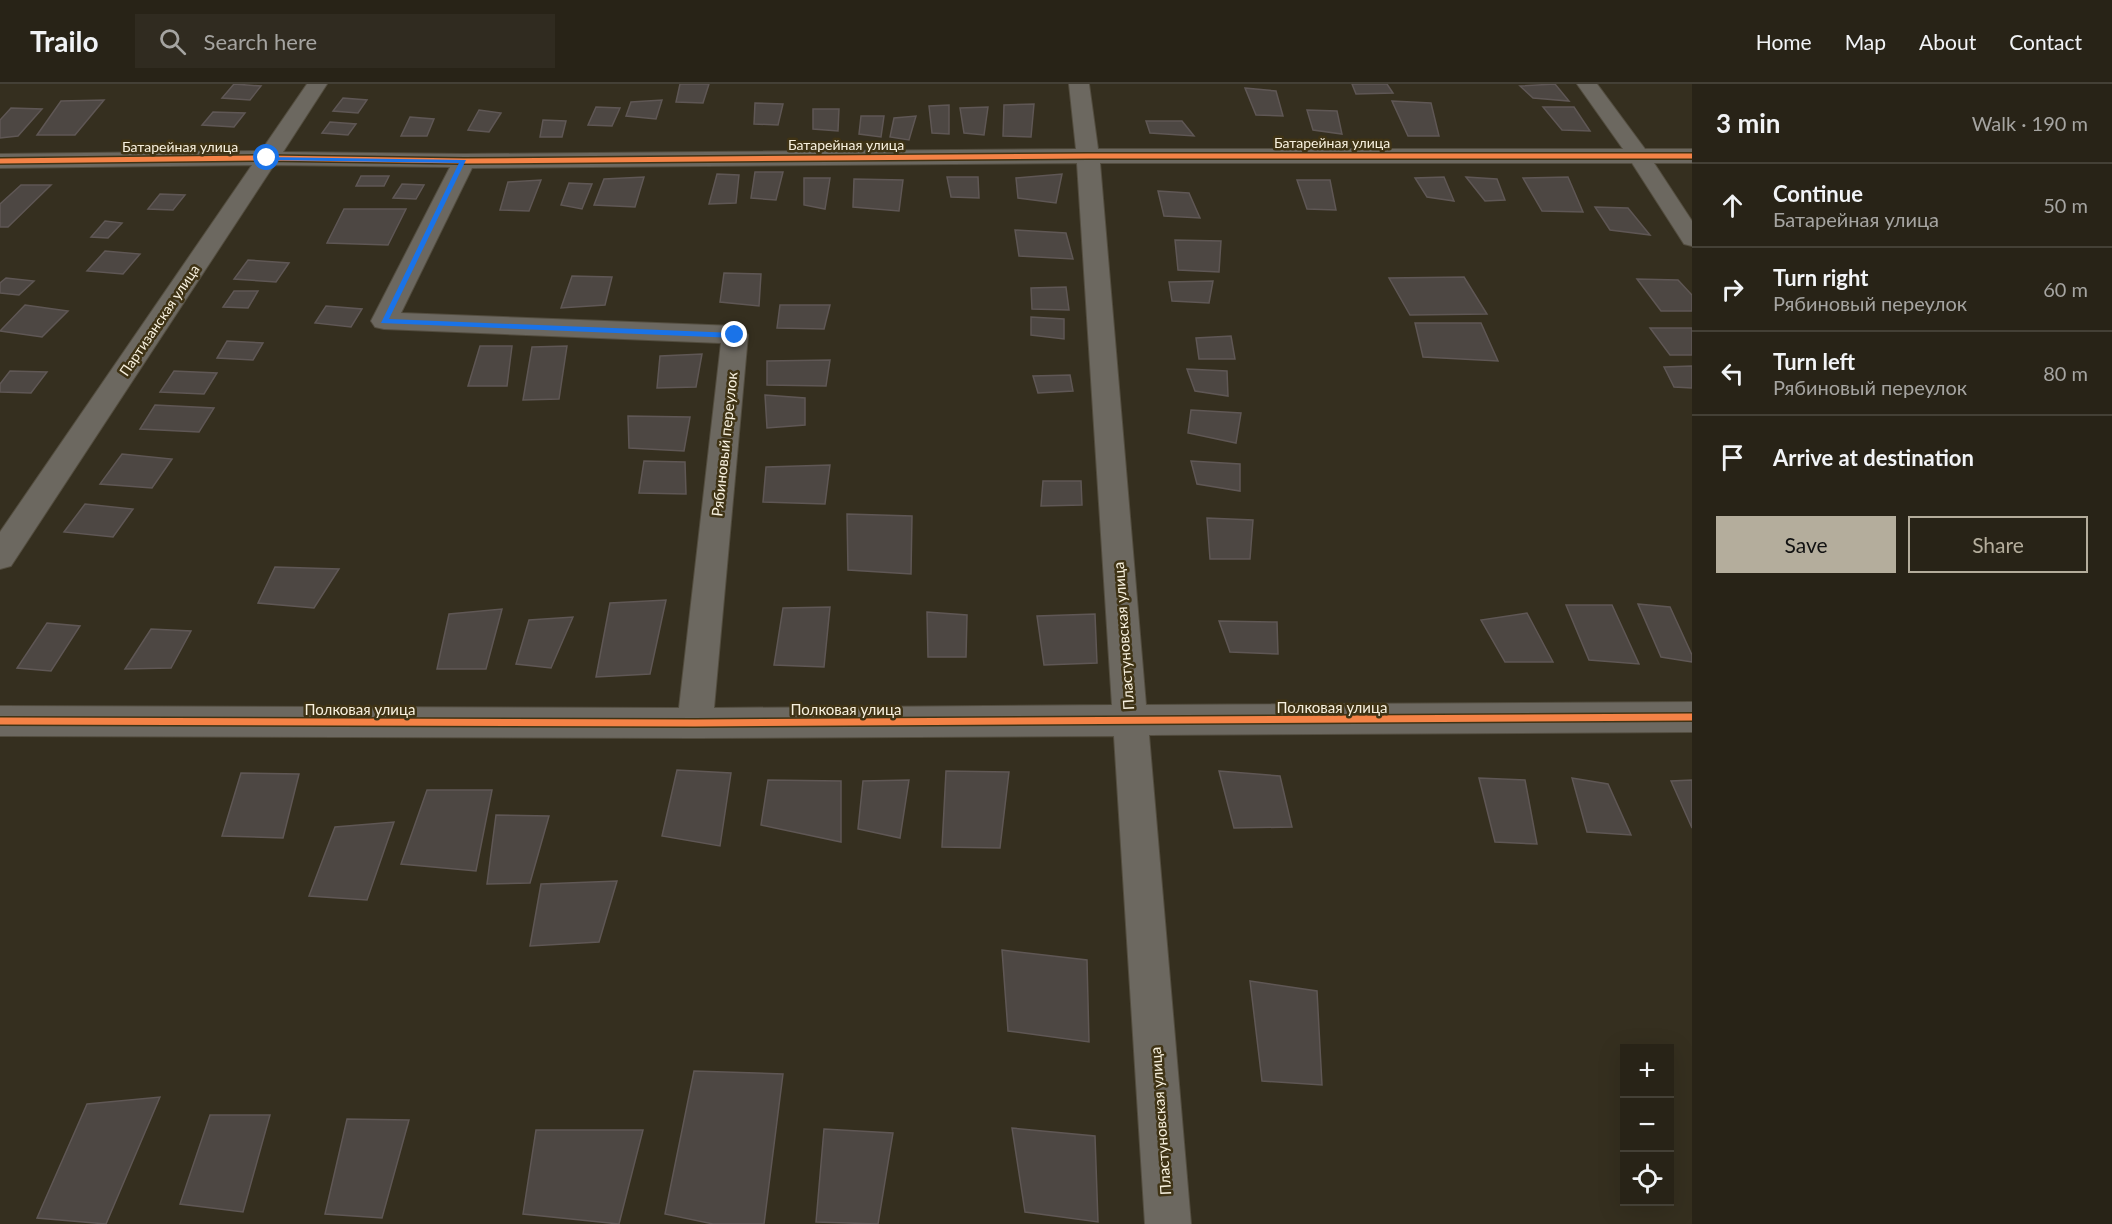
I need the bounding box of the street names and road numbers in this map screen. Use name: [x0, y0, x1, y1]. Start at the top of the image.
street label: Батарейная улица: [1274, 134, 1390, 151]
street label: Батарейная улица: [788, 136, 904, 153]
street label: Батарейная улица: [122, 138, 238, 155]
street label: Партизанская улица: [115, 261, 203, 379]
street label: Рябиновый переулок: [707, 370, 741, 517]
street label: Пластуновская улица: [1109, 561, 1137, 711]
street label: Полковая улица: [1277, 698, 1387, 716]
street label: Полковая улица: [305, 700, 415, 718]
street label: Полковая улица: [791, 700, 901, 718]
street label: Пластуновская улица: [1146, 1046, 1174, 1196]

